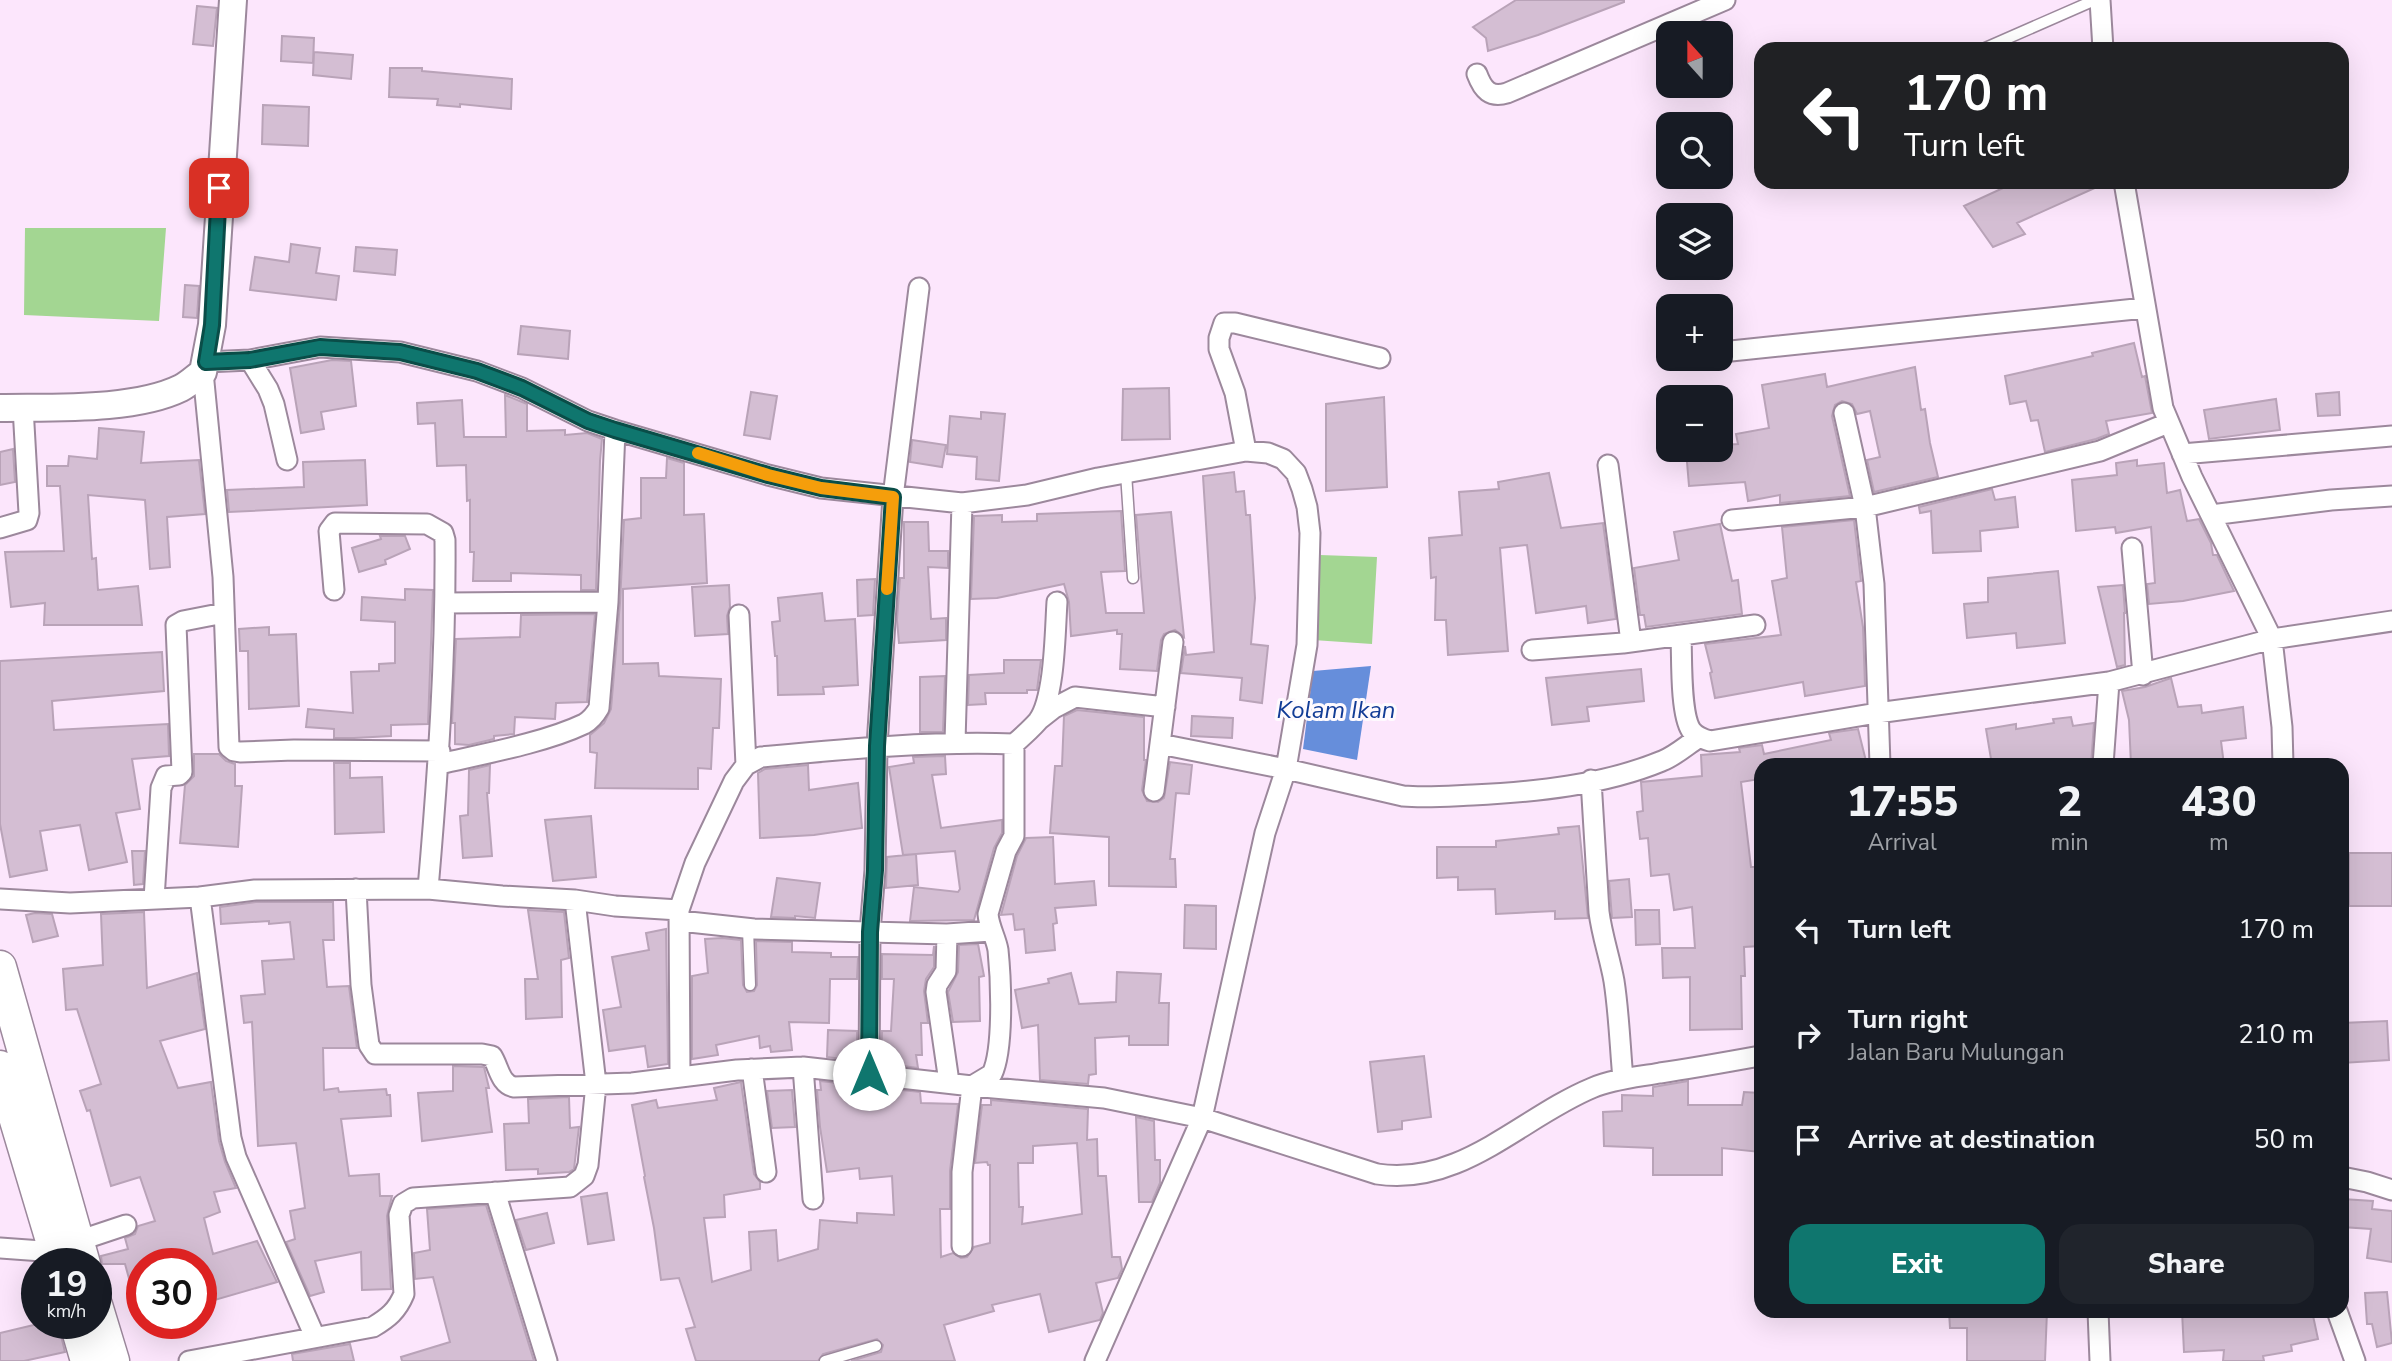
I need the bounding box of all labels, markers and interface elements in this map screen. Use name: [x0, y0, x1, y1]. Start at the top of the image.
north arrow: [1656, 21, 1732, 98]
map controls: [1656, 21, 1733, 462]
text: 170 m: [1904, 60, 2048, 127]
icon: left: [1789, 70, 1880, 161]
button: search: [1656, 112, 1733, 189]
text: Turn left: [1904, 124, 2024, 167]
pin: [189, 158, 249, 218]
icon: arrive: [200, 169, 238, 207]
button: layers: [1656, 203, 1733, 280]
button: +: [1656, 294, 1733, 371]
button: −: [1656, 385, 1733, 462]
water label: Kolam Ikan: [1276, 694, 1396, 726]
text: 17:55: [1846, 774, 1958, 831]
text: 2: [2057, 774, 2082, 831]
text: 430: [2181, 774, 2257, 831]
text: Arrival: [1868, 827, 1937, 858]
text: min: [2051, 827, 2089, 858]
text: m: [2209, 827, 2229, 858]
icon: left: [1789, 911, 1827, 949]
text: Turn left: [1848, 912, 1951, 947]
text: 170 m: [2238, 912, 2314, 947]
text: Turn right: [1848, 1002, 1967, 1037]
icon: right: [1789, 1016, 1827, 1054]
text: 210 m: [2238, 1017, 2314, 1052]
position arrow: [832, 1037, 906, 1111]
text: Jalan Baru Mulungan: [1848, 1037, 2064, 1068]
icon: arrive: [1789, 1121, 1827, 1159]
text: Arrive at destination: [1848, 1122, 2095, 1157]
text: 50 m: [2254, 1122, 2314, 1157]
button: Exit: [1789, 1224, 2045, 1304]
button: Share: [2059, 1224, 2314, 1304]
speed limit sign: 30: [126, 1248, 217, 1339]
text: 19: [45, 1261, 88, 1308]
text: km/h: [47, 1299, 86, 1323]

